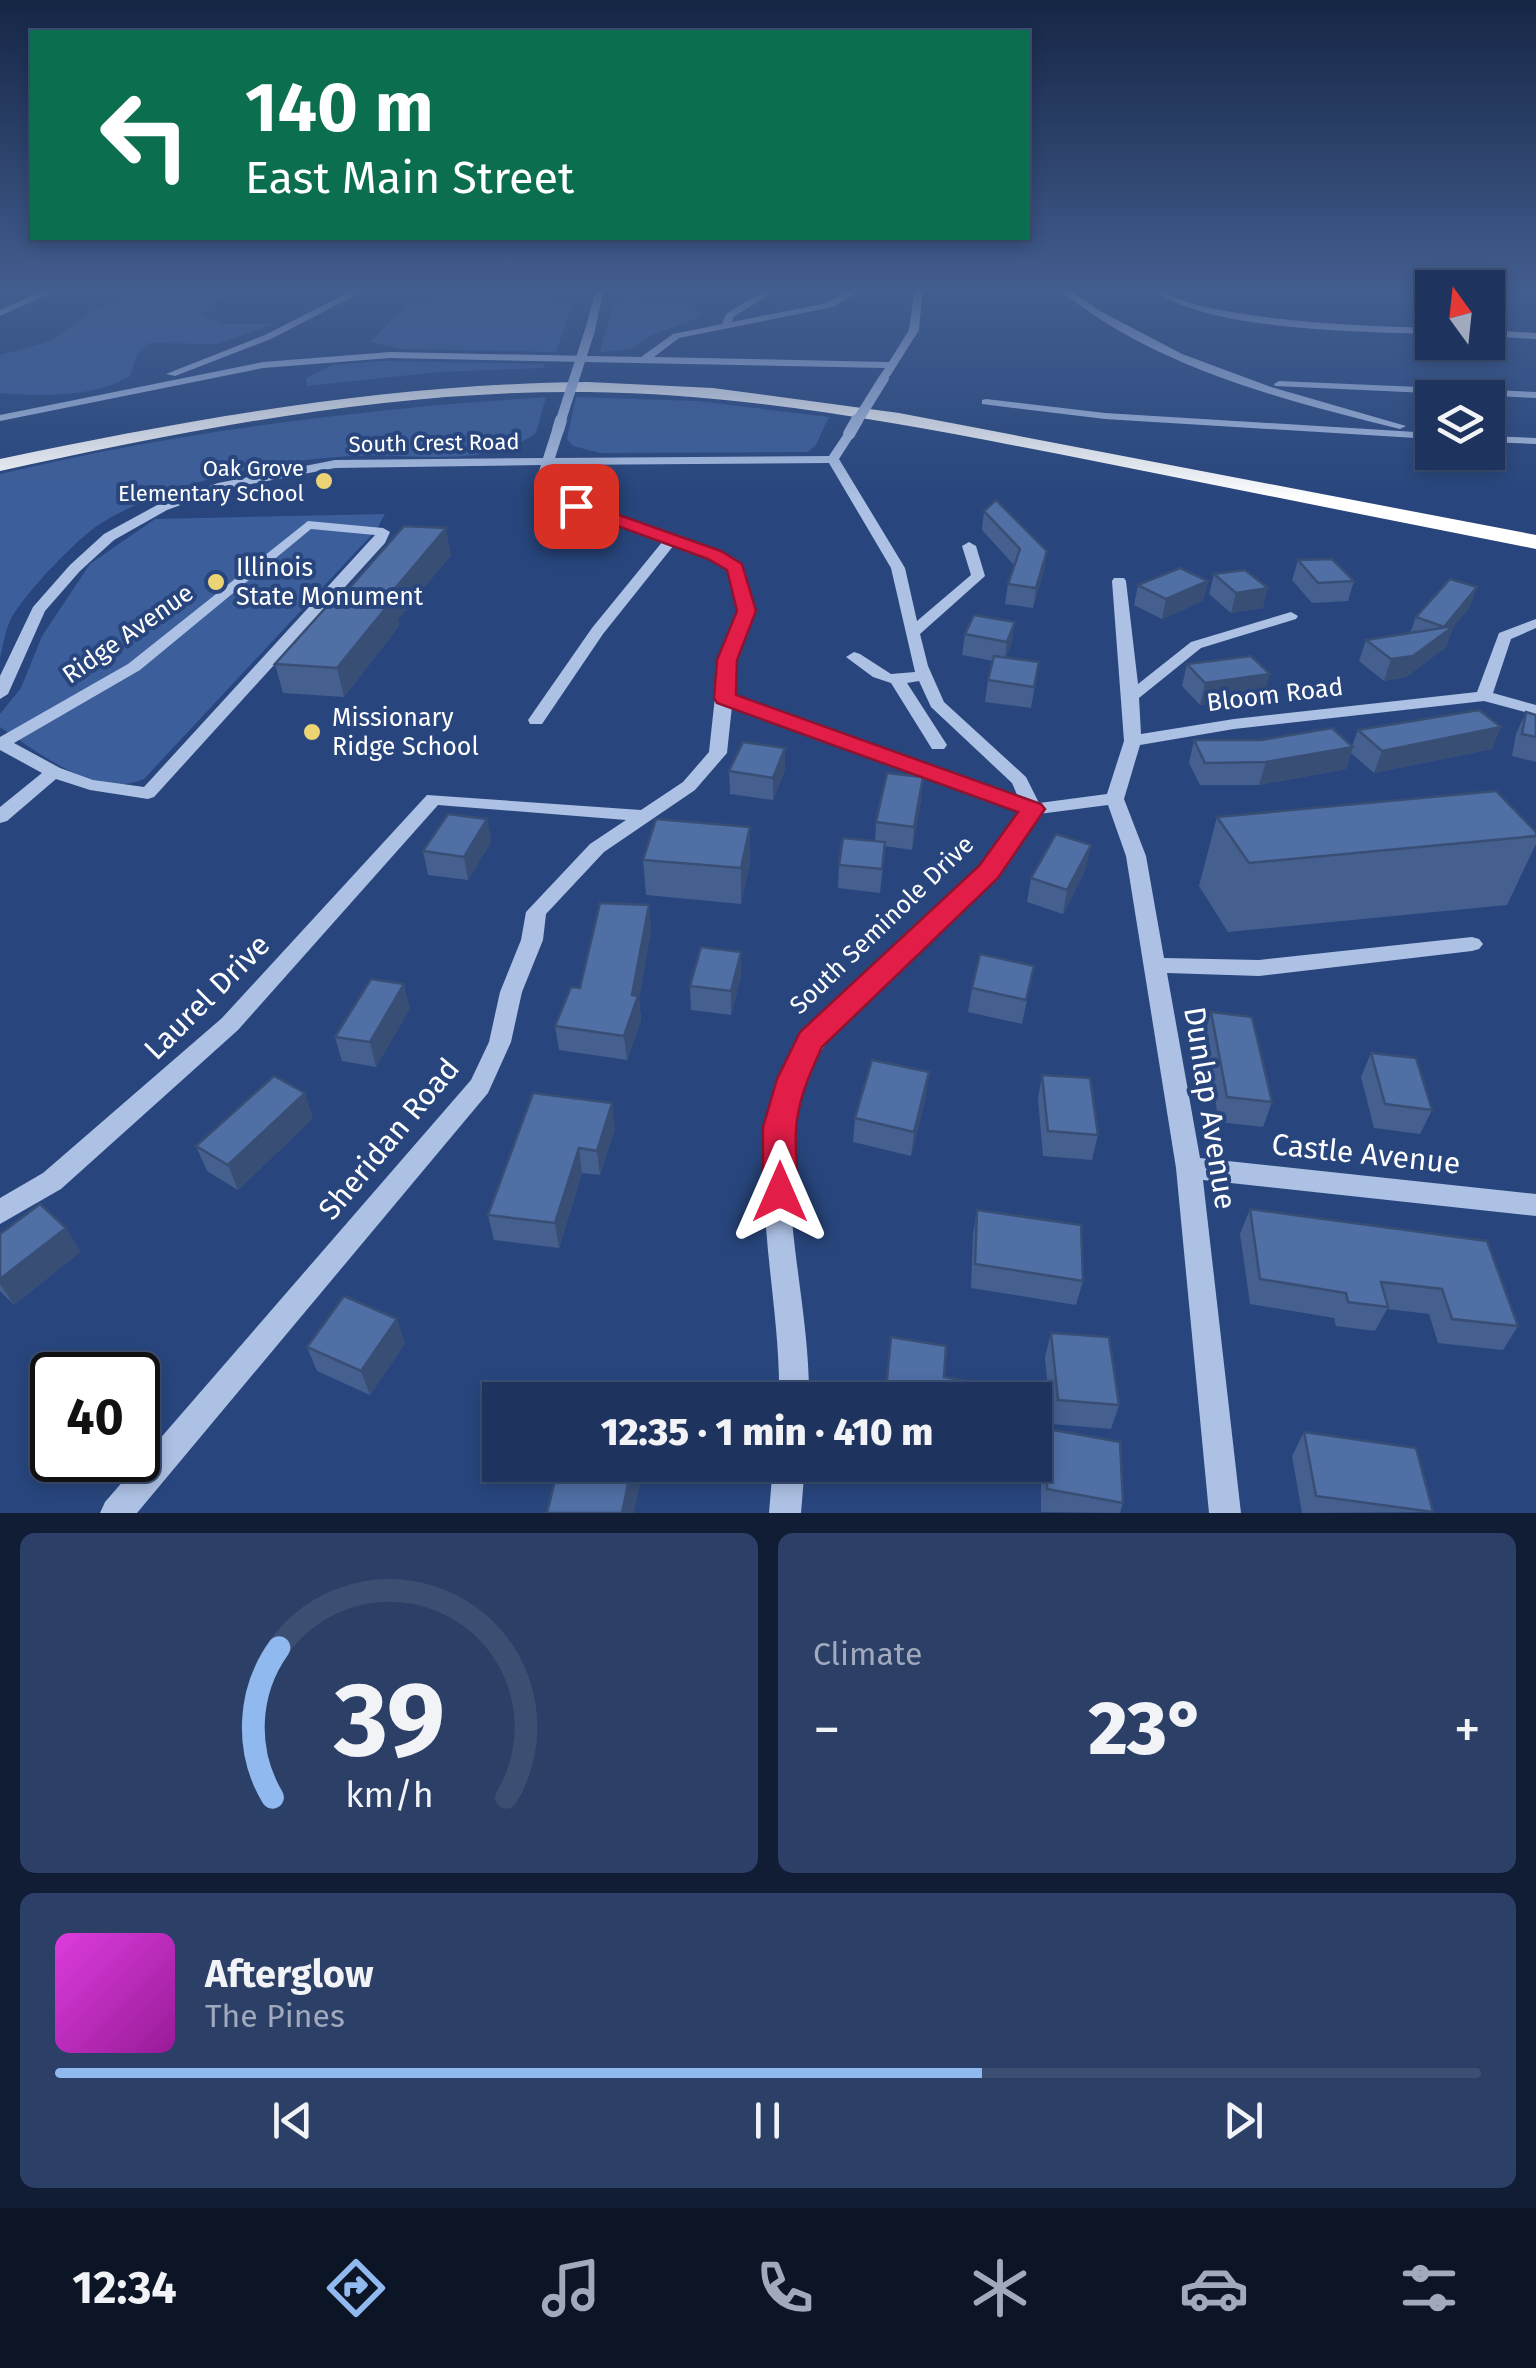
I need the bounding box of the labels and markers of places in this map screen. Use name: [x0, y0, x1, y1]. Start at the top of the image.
place label: Oak Grove Elementary School: [118, 455, 304, 507]
pin: [534, 464, 619, 549]
marker: Oak Grove Elementary School: [313, 470, 335, 492]
place label: Illinois State Monument: [236, 553, 424, 612]
marker: Illinois State Monument: [205, 571, 227, 593]
place label: Missionary Ridge School: [332, 703, 479, 762]
marker: Missionary Ridge School: [301, 721, 323, 743]

